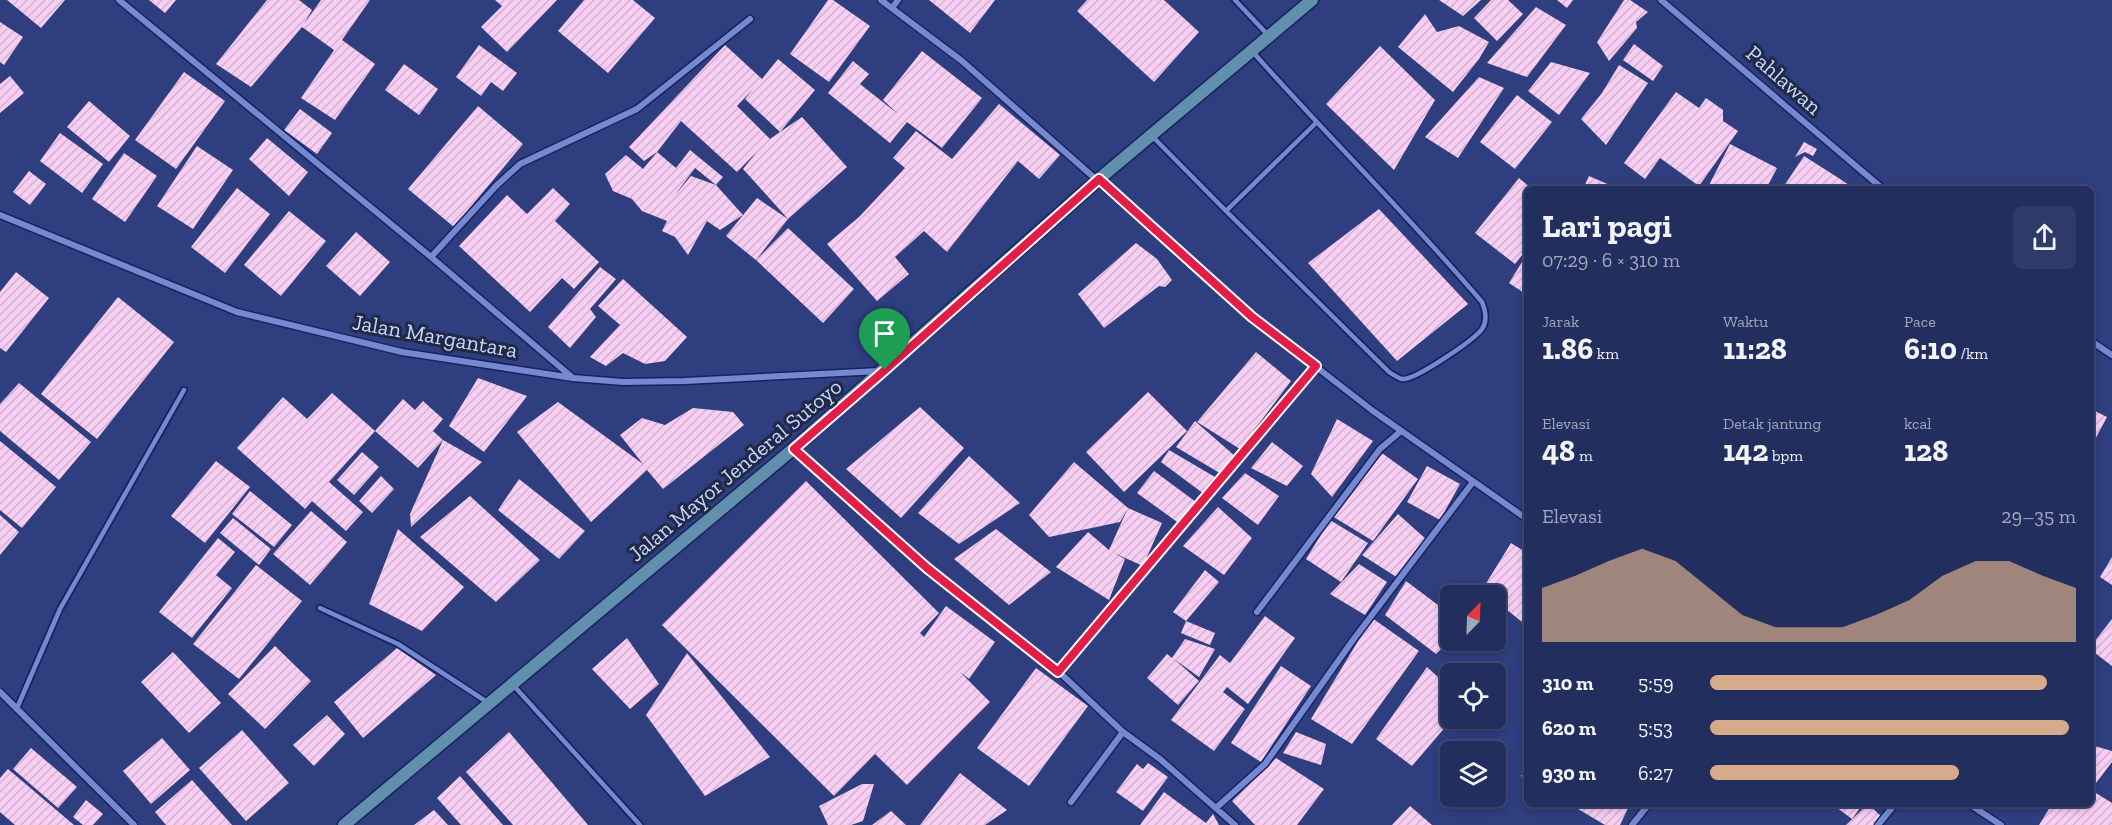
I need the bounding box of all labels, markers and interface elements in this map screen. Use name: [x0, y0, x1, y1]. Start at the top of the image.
street label: Pahlawan: [1741, 40, 1828, 120]
text: Lari pagi: [1542, 206, 1672, 245]
button: share: [2013, 206, 2076, 269]
text: 07:29 · 6 × 310 m: [1542, 248, 1680, 272]
street label: Jalan Margantara: [350, 308, 520, 364]
pin: [859, 308, 910, 370]
text: Jarak: [1542, 312, 1579, 331]
text: Waktu: [1723, 312, 1768, 331]
text: Pace: [1904, 312, 1936, 331]
icon: arrive: [868, 317, 901, 350]
text: 1.86: [1542, 331, 1593, 367]
text: 11:28: [1723, 331, 1787, 367]
text: 6:10: [1904, 331, 1957, 367]
text: km: [1593, 344, 1619, 363]
text: /km: [1957, 344, 1988, 363]
street label: Jalan Mayor Jenderal Sutoyo: [623, 373, 847, 567]
text: Elevasi: [1542, 414, 1590, 433]
text: Detak jantung: [1723, 414, 1821, 433]
text: kcal: [1904, 414, 1931, 433]
text: 48: [1542, 433, 1575, 469]
text: 142: [1723, 433, 1768, 469]
text: 128: [1904, 433, 1948, 469]
text: m: [1575, 446, 1593, 465]
text: bpm: [1768, 446, 1803, 465]
text: Elevasi: [1542, 504, 1602, 528]
text: 29–35 m: [2001, 504, 2076, 528]
north arrow: [1440, 585, 1506, 651]
map controls: [1440, 585, 1506, 807]
button: locate: [1440, 663, 1506, 729]
text: 310 m: [1542, 671, 1594, 695]
text: 5:59: [1638, 671, 1674, 695]
text: 620 m: [1542, 716, 1596, 740]
text: 5:53: [1638, 716, 1673, 740]
button: layers: [1440, 741, 1506, 807]
text: 930 m: [1542, 761, 1596, 785]
text: 6:27: [1638, 761, 1673, 785]

